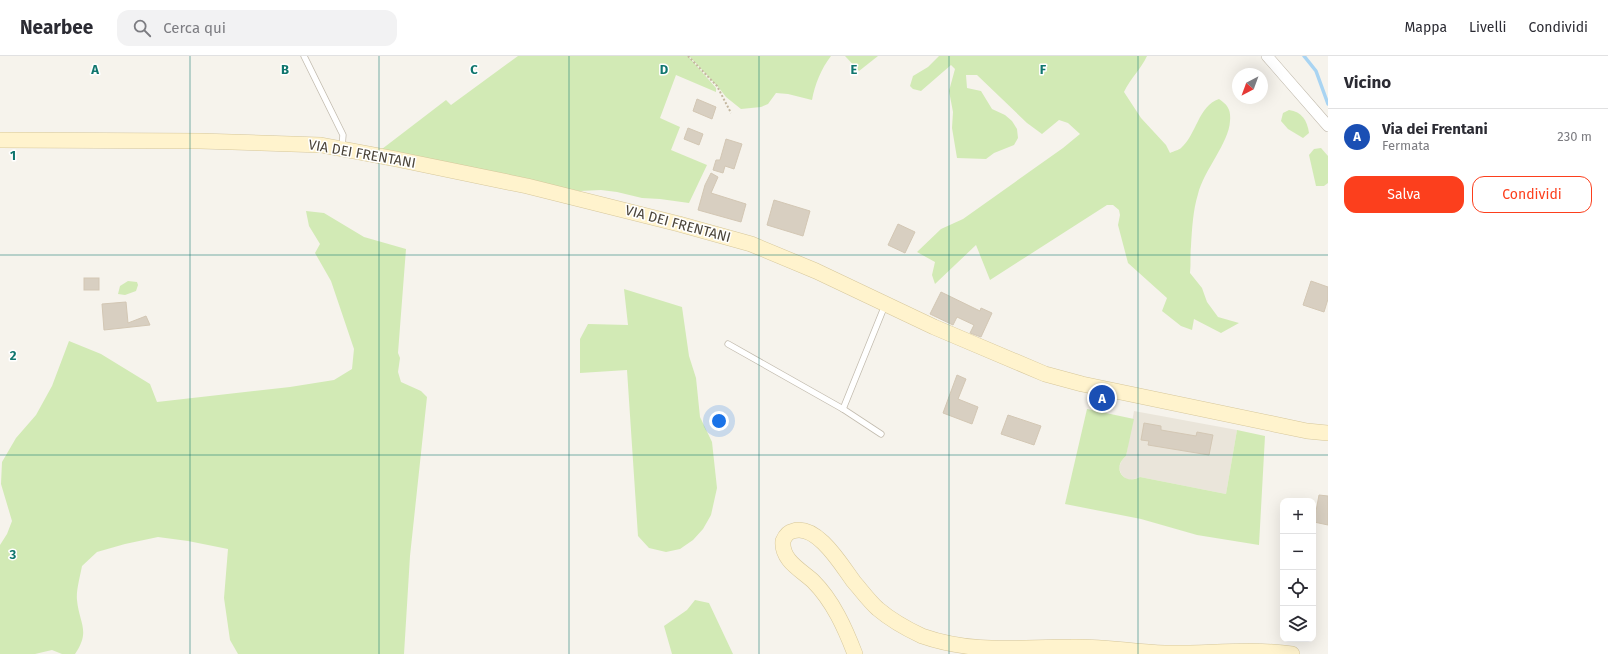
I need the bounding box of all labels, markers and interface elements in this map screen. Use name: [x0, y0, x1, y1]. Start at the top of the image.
search box: [117, 10, 397, 46]
text: Nearbee: [20, 16, 93, 39]
icon: search: [131, 17, 153, 39]
text: Cerca qui: [163, 19, 226, 37]
text: Mappa: [1404, 19, 1447, 36]
text: Livelli: [1469, 19, 1507, 36]
text: Condividi: [1529, 19, 1588, 36]
text: A: [90, 62, 99, 77]
text: B: [281, 62, 289, 77]
text: C: [470, 62, 478, 77]
text: D: [660, 62, 669, 77]
text: E: [851, 62, 858, 77]
text: F: [1040, 62, 1047, 77]
north arrow: [1232, 68, 1268, 104]
text: Vicino: [1344, 72, 1391, 93]
text: Via dei Frentani: [1382, 120, 1488, 138]
text: A: [1353, 129, 1361, 144]
text: 230 m: [1557, 129, 1592, 144]
street label: VIA DEI FRENTANI: [307, 136, 417, 172]
text: Fermata: [1382, 138, 1430, 153]
text: 1: [10, 148, 16, 163]
button: Salva: [1344, 176, 1464, 213]
button: Condividi: [1472, 176, 1592, 213]
street label: VIA DEI FRENTANI: [623, 202, 733, 246]
text: 2: [10, 348, 17, 363]
pin: A: [1089, 383, 1115, 413]
your location: [709, 411, 729, 431]
map controls: [1280, 498, 1316, 642]
button: +: [1280, 498, 1316, 534]
button: −: [1280, 534, 1316, 570]
text: 3: [9, 547, 17, 562]
button: locate: [1280, 570, 1316, 606]
button: layers: [1280, 606, 1316, 642]

